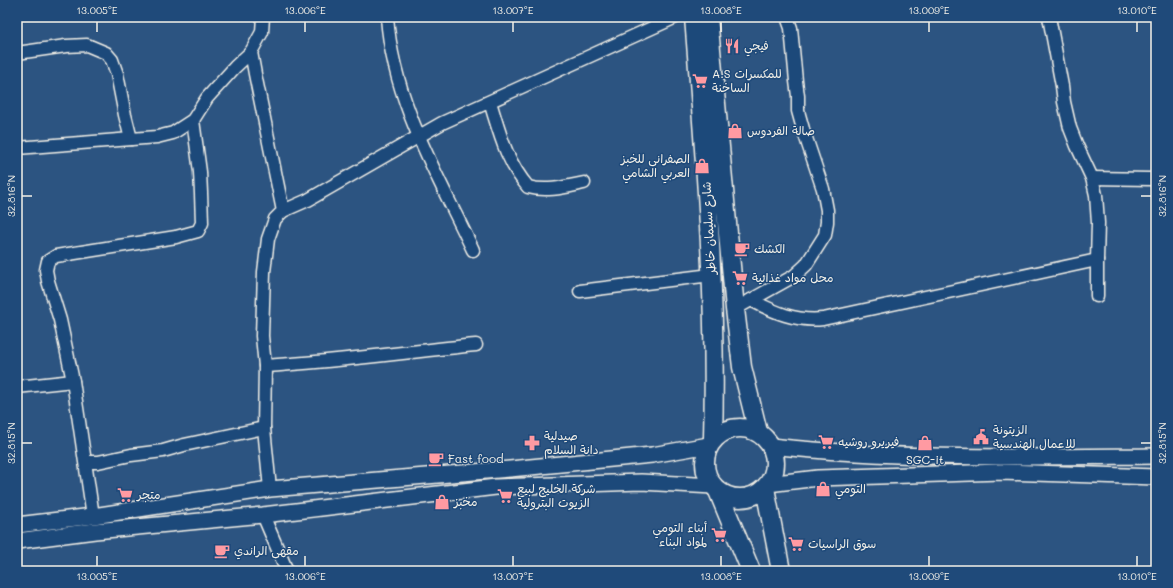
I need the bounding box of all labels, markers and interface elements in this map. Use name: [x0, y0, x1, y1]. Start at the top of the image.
text: 13.005°E: [76, 3, 118, 17]
text: 13.006°E: [284, 3, 326, 17]
text: 13.007°E: [493, 3, 534, 17]
text: 13.008°E: [700, 3, 742, 17]
text: 13.009°E: [908, 3, 950, 17]
text: 13.010°E: [1117, 3, 1157, 17]
restaurant icon: فيجي: [723, 37, 741, 55]
place label: فيجي: [744, 37, 769, 57]
place label: A.S للمكسرات الساخنة: [712, 65, 782, 95]
supermarket icon: A.S للمكسرات الساخنة: [691, 72, 709, 90]
shop icon: صالة الفردوس: [726, 122, 744, 140]
place label: صالة الفردوس: [747, 122, 815, 139]
place label: الصفراني للخبز العربي الشامي: [620, 150, 690, 184]
shop icon: الصفراني للخبز العربي الشامي: [693, 157, 711, 175]
text: 32.816°N: [4, 175, 18, 217]
text: 32.816°N: [1155, 175, 1169, 217]
street label: شارع سليمان خاطر: [698, 181, 720, 276]
cafe icon: الكشك: [733, 240, 751, 258]
place label: الكشك: [754, 240, 785, 256]
supermarket icon: محل مواد غذائية: [731, 269, 749, 287]
place label: محل مواد غذائية: [752, 269, 834, 285]
place label: الزيتونة للاعمال الهندسية: [993, 421, 1076, 451]
text: 32.815°N: [4, 422, 18, 464]
text: 32.815°N: [1155, 422, 1169, 464]
place label: صيدلية دانة السلام: [544, 427, 599, 459]
public building icon: الزيتونة للاعمال الهندسية: [972, 428, 990, 446]
supermarket icon: فيريرو روشيه: [817, 433, 835, 451]
place label: فيريرو روشيه: [838, 433, 899, 450]
pharmacy icon: صيدلية دانة السلام: [523, 434, 541, 452]
shop icon: SGC-it: [916, 434, 934, 452]
cafe icon: Fast food: [427, 450, 445, 468]
place label: Fast food: [448, 450, 504, 466]
place label: SGC-it: [906, 451, 944, 467]
place label: شركة الخليج لبيع الزيوت البترولية: [517, 480, 596, 511]
shop icon: التومي: [814, 480, 832, 498]
place label: التومي: [835, 480, 866, 500]
supermarket icon: متجر: [116, 486, 134, 504]
place label: متجر: [136, 486, 160, 503]
supermarket icon: شركة الخليج لبيع الزيوت البترولية: [496, 487, 514, 505]
shop icon: مخبز: [433, 493, 451, 511]
place label: مخبز: [453, 493, 477, 510]
place label: أبناء التومي لمواد البناء: [653, 519, 707, 550]
supermarket icon: أبناء التومي لمواد البناء: [710, 526, 728, 544]
supermarket icon: سوق الراسيات: [787, 535, 805, 553]
place label: سوق الراسيات: [808, 535, 876, 551]
cafe icon: مقهى الراندي: [213, 542, 231, 560]
place label: مقهى الراندي: [234, 542, 299, 560]
text: 13.005°E: [76, 569, 118, 583]
text: 13.006°E: [284, 569, 326, 583]
text: 13.007°E: [493, 569, 534, 583]
text: 13.008°E: [700, 569, 742, 583]
text: 13.009°E: [908, 569, 950, 583]
text: 13.010°E: [1117, 569, 1157, 583]

